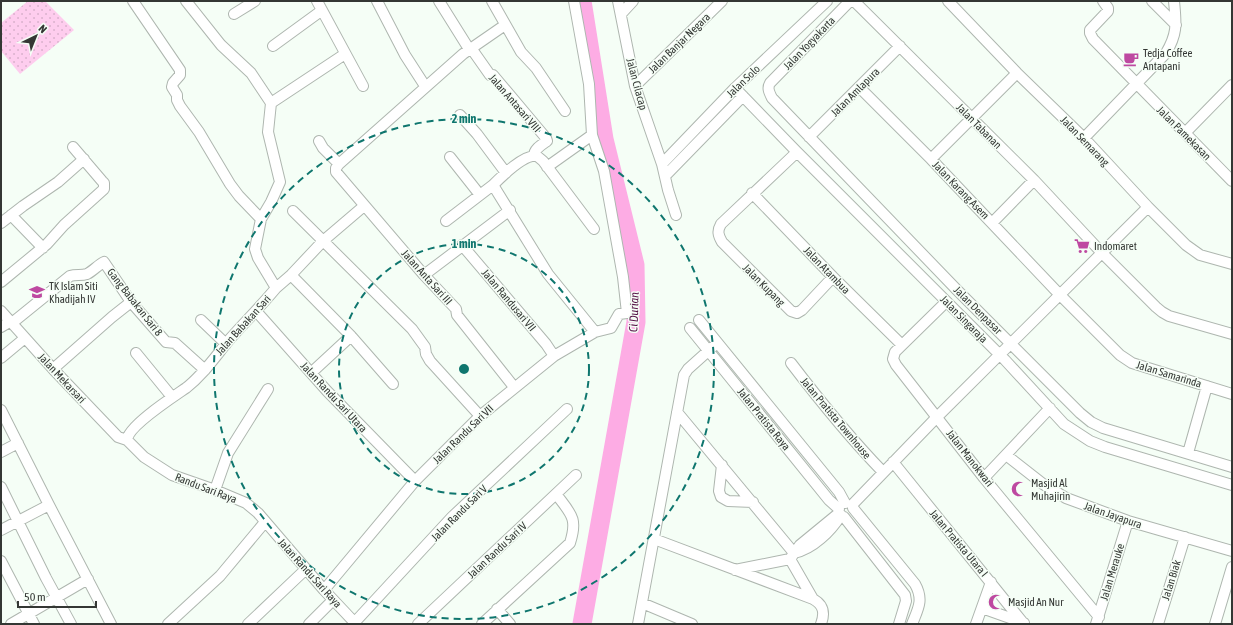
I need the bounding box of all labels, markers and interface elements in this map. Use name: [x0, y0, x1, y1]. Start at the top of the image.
street label: Jalan Banjar Negara: [646, 11, 712, 75]
street label: Jalan Yogyakarta: [781, 14, 837, 72]
north arrow: [16, 16, 56, 56]
text: N: [36, 22, 49, 35]
place label: Tedja Coffee Antapani: [1143, 47, 1193, 72]
cafe icon: Tedja Coffee Antapani: [1122, 50, 1140, 68]
street label: Jalan Cilacap: [624, 57, 650, 111]
street label: Jalan Solo: [724, 62, 762, 100]
street label: Jalan Amlapura: [828, 65, 882, 119]
street label: Jalan Antasari VIII: [487, 72, 543, 134]
street label: Jalan Tabanan: [954, 101, 1004, 151]
street label: Jalan Pamekasan: [1155, 104, 1213, 162]
text: 2 min: [452, 112, 476, 126]
street label: Jalan Semarang: [1058, 114, 1112, 169]
street label: Jalan Karang Asem: [930, 159, 992, 221]
text: 1 min: [452, 237, 476, 251]
supermarket icon: Indomaret: [1073, 237, 1091, 255]
place label: Indomaret: [1094, 240, 1137, 252]
street label: Jalan Atambua: [802, 244, 852, 296]
street label: Jalan Anta Sari III: [399, 247, 455, 307]
street label: Jalan Kupang: [740, 261, 788, 309]
street label: Gang Babakan Sari 8: [105, 266, 165, 338]
street label: Jalan Randusari VII: [480, 267, 538, 333]
place label: TK Islam Siti Khadijah IV: [49, 280, 98, 305]
school or university icon: TK Islam Siti Khadijah IV: [28, 283, 46, 301]
street label: Jalan Denpasar: [952, 284, 1005, 337]
water label: Ci Durian: [626, 292, 642, 332]
street label: Jalan Babakan Sari: [213, 293, 273, 357]
street label: Jalan Singaraja: [938, 293, 990, 345]
street label: Jalan Mekarsari: [36, 351, 88, 405]
street label: Jalan Samarinda: [1135, 358, 1203, 390]
street label: Jalan Randu Sari Utara: [298, 359, 370, 435]
centre of rings: [457, 362, 471, 376]
street label: Jalan Pratista Townhouse: [799, 375, 873, 461]
street label: Jalan Pratista Raya: [735, 385, 793, 453]
street label: Jalan Randu Sari VII: [430, 402, 496, 466]
street label: Jalan Manokwari: [944, 427, 996, 489]
street label: Randu Sari Raya: [173, 471, 239, 505]
place label: Masjid Al Muhajirin: [1031, 477, 1070, 502]
mosque icon: Masjid Al Muhajirin: [1010, 480, 1028, 498]
street label: Jalan Randu Sari V: [429, 482, 490, 543]
street label: Jalan Jayapura: [1083, 500, 1143, 530]
street label: Jalan Pratista Utara I: [928, 507, 990, 579]
street label: Jalan Randu Sari IV: [465, 519, 530, 581]
street label: Jalan Randu Sari Raya: [276, 536, 344, 610]
street label: Jalan Merauke: [1098, 542, 1126, 602]
street label: Jalan Biak: [1159, 558, 1183, 601]
scale bar: [18, 583, 96, 609]
text: 50 m: [24, 590, 46, 604]
mosque icon: Masjid An Nur: [987, 593, 1005, 611]
place label: Masjid An Nur: [1008, 596, 1064, 608]

